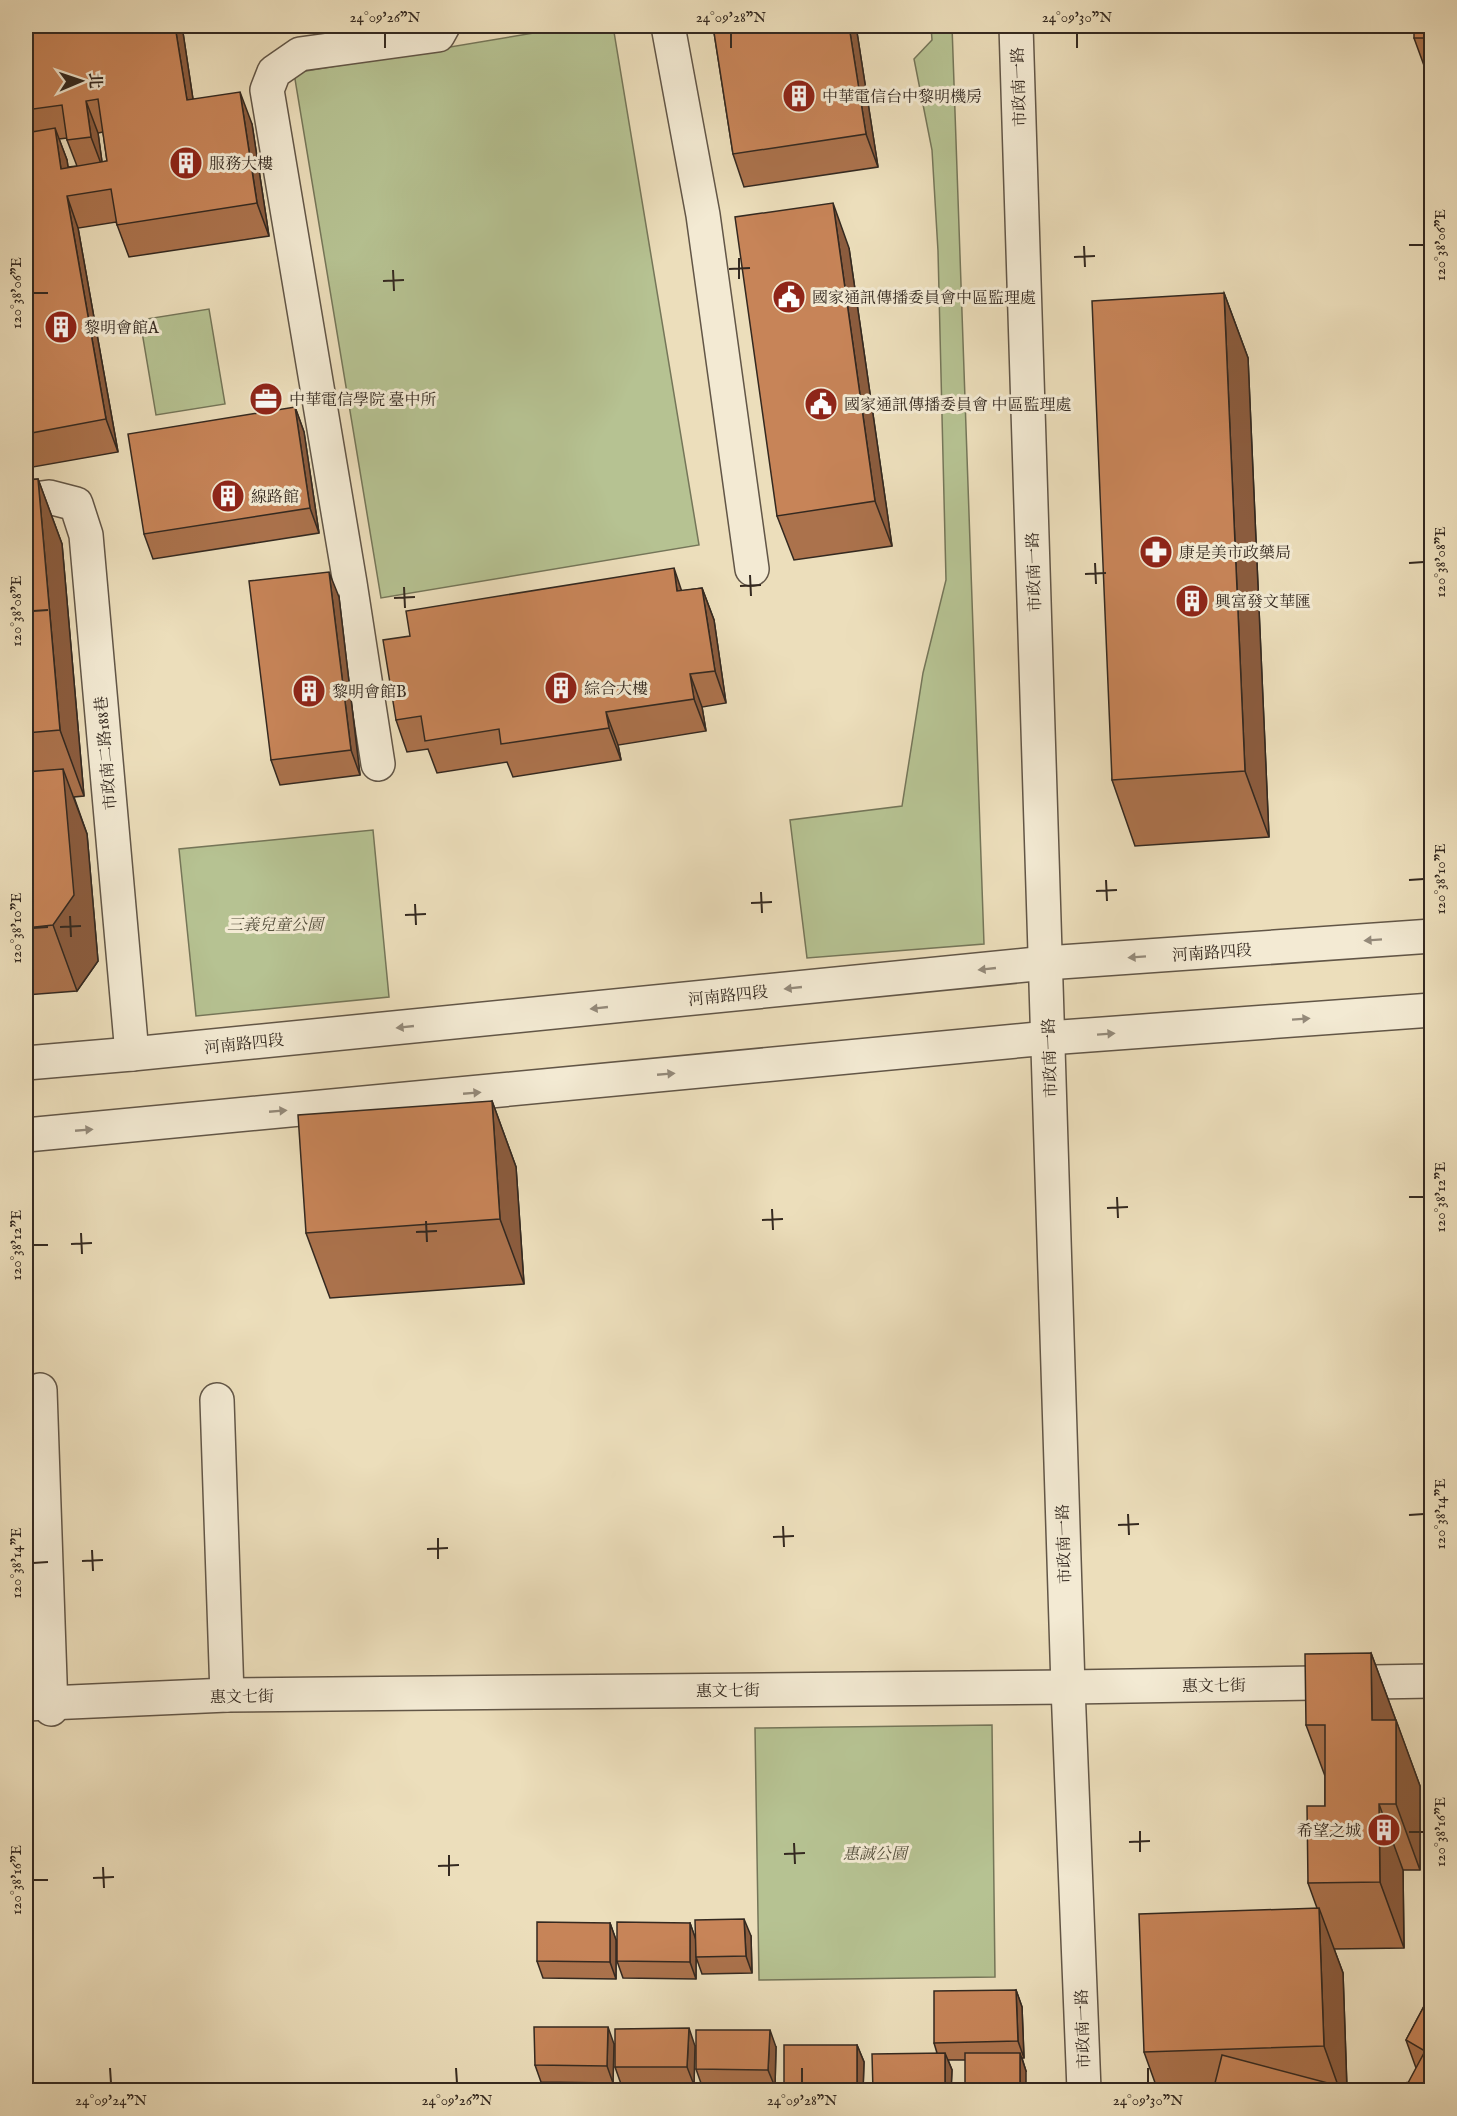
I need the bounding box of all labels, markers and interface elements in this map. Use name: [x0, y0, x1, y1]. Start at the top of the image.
text: 24°09'26"N: [350, 8, 421, 27]
text: 24°09'28"N: [696, 8, 766, 27]
text: 24°09'30"N: [1042, 8, 1112, 27]
street label: 市政南一路: [1009, 47, 1031, 127]
north arrow: [51, 51, 111, 111]
text: 北: [84, 72, 104, 89]
building icon: 中華電信台中黎明機房: [781, 78, 817, 114]
place label: 中華電信台中黎明機房: [822, 88, 982, 108]
building icon: 服務大樓: [168, 145, 204, 181]
place label: 服務大樓: [209, 155, 273, 175]
text: 120°38'06"E: [1431, 209, 1450, 281]
text: 120°38'06"E: [7, 257, 26, 329]
public building icon: 國家通訊傳播委員會中區監理處: [771, 279, 807, 315]
place label: 國家通訊傳播委員會中區監理處: [812, 289, 1036, 309]
building icon: 黎明會館A: [43, 309, 79, 345]
place label: 黎明會館A: [84, 319, 160, 339]
office icon: 中華電信學院 臺中所: [248, 381, 284, 417]
public building icon: 國家通訊傳播委員會 中區監理處: [803, 386, 839, 422]
place label: 中華電信學院 臺中所: [289, 391, 437, 411]
place label: 國家通訊傳播委員會 中區監理處: [844, 396, 1072, 416]
building icon: 線路館: [210, 478, 246, 514]
place label: 線路館: [251, 488, 299, 508]
text: 120°38'08"E: [1431, 526, 1450, 598]
street label: 市政南一路: [1024, 532, 1046, 612]
pharmacy icon: 康是美市政藥局: [1138, 534, 1174, 570]
place label: 康是美市政藥局: [1179, 544, 1291, 564]
text: 120°38'08"E: [7, 575, 26, 647]
building icon: 興富發文華匯: [1174, 583, 1210, 619]
place label: 興富發文華匯: [1215, 593, 1311, 613]
building icon: 綜合大樓: [543, 670, 579, 706]
building icon: 黎明會館B: [291, 673, 327, 709]
place label: 綜合大樓: [584, 680, 648, 700]
place label: 黎明會館B: [332, 683, 407, 703]
street label: 市政南二路188巷: [92, 695, 122, 811]
text: 120°38'10"E: [1431, 843, 1450, 915]
text: 120°38'10"E: [7, 892, 26, 964]
park label: 三義兒童公園: [227, 916, 326, 936]
one-way arrow: [1364, 936, 1383, 945]
street label: 河南路四段: [1172, 941, 1253, 967]
one-way arrow: [1127, 952, 1146, 962]
one-way arrow: [978, 964, 997, 974]
street label: 河南路四段: [687, 983, 769, 1011]
one-way arrow: [784, 984, 803, 993]
one-way arrow: [590, 1003, 609, 1013]
one-way arrow: [1291, 1015, 1310, 1024]
street label: 市政南一路: [1040, 1018, 1062, 1098]
one-way arrow: [396, 1022, 415, 1032]
one-way arrow: [1097, 1029, 1116, 1039]
street label: 河南路四段: [203, 1031, 285, 1059]
one-way arrow: [657, 1069, 676, 1079]
one-way arrow: [463, 1088, 482, 1098]
one-way arrow: [268, 1106, 287, 1116]
one-way arrow: [74, 1125, 93, 1135]
text: 120°38'12"E: [1431, 1162, 1450, 1232]
text: 120°38'12"E: [7, 1210, 26, 1280]
text: 120°38'14"E: [1431, 1478, 1450, 1550]
street label: 市政南一路: [1054, 1504, 1076, 1584]
text: 120°38'14"E: [7, 1527, 26, 1599]
street label: 惠文七街: [1182, 1676, 1246, 1698]
street label: 惠文七街: [696, 1681, 760, 1703]
street label: 惠文七街: [210, 1687, 274, 1709]
text: 120°38'16"E: [1431, 1797, 1450, 1867]
building icon: 希望之城: [1366, 1812, 1402, 1848]
place label: 希望之城: [1297, 1822, 1361, 1842]
text: 120°38'16"E: [7, 1845, 26, 1915]
park label: 惠誠公園: [843, 1845, 910, 1865]
street label: 市政南一路: [1073, 1989, 1095, 2069]
text: 24°09'24"N: [75, 2091, 147, 2110]
text: 24°09'26"N: [422, 2091, 493, 2110]
text: 24°09'28"N: [767, 2091, 837, 2110]
text: 24°09'30"N: [1113, 2091, 1183, 2110]

